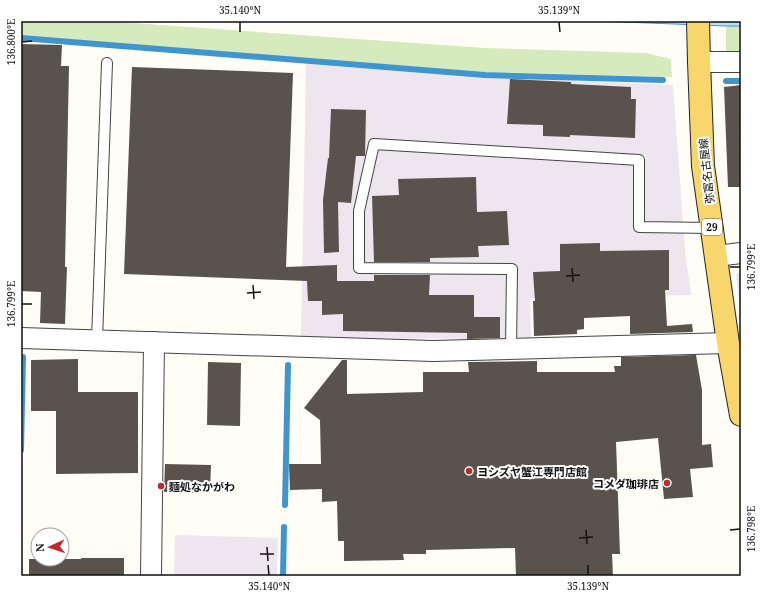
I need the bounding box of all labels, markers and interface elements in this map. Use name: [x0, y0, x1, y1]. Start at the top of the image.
text: 35.140°N: [219, 3, 261, 17]
text: 35.139°N: [538, 3, 580, 17]
text: 136.800°E: [4, 19, 18, 65]
street label: 弥富名古屋線: [695, 137, 717, 205]
road number: 29: [702, 219, 722, 235]
text: 136.799°E: [744, 244, 758, 290]
text: 136.799°E: [4, 281, 18, 327]
place label: ヨシズヤ蟹江専門店館: [477, 464, 587, 479]
marker: ヨシズヤ蟹江専門店館: [464, 466, 474, 476]
place label: コメダ珈琲店: [593, 476, 659, 491]
marker: コメダ珈琲店: [662, 478, 672, 488]
place label: 麵処なかがわ: [168, 479, 235, 494]
marker: 麵処なかがわ: [156, 481, 166, 491]
text: 136.798°E: [744, 506, 758, 552]
north arrow: [30, 527, 70, 567]
text: N: [32, 542, 47, 552]
text: 35.140°N: [248, 579, 290, 593]
text: 35.139°N: [567, 579, 609, 593]

